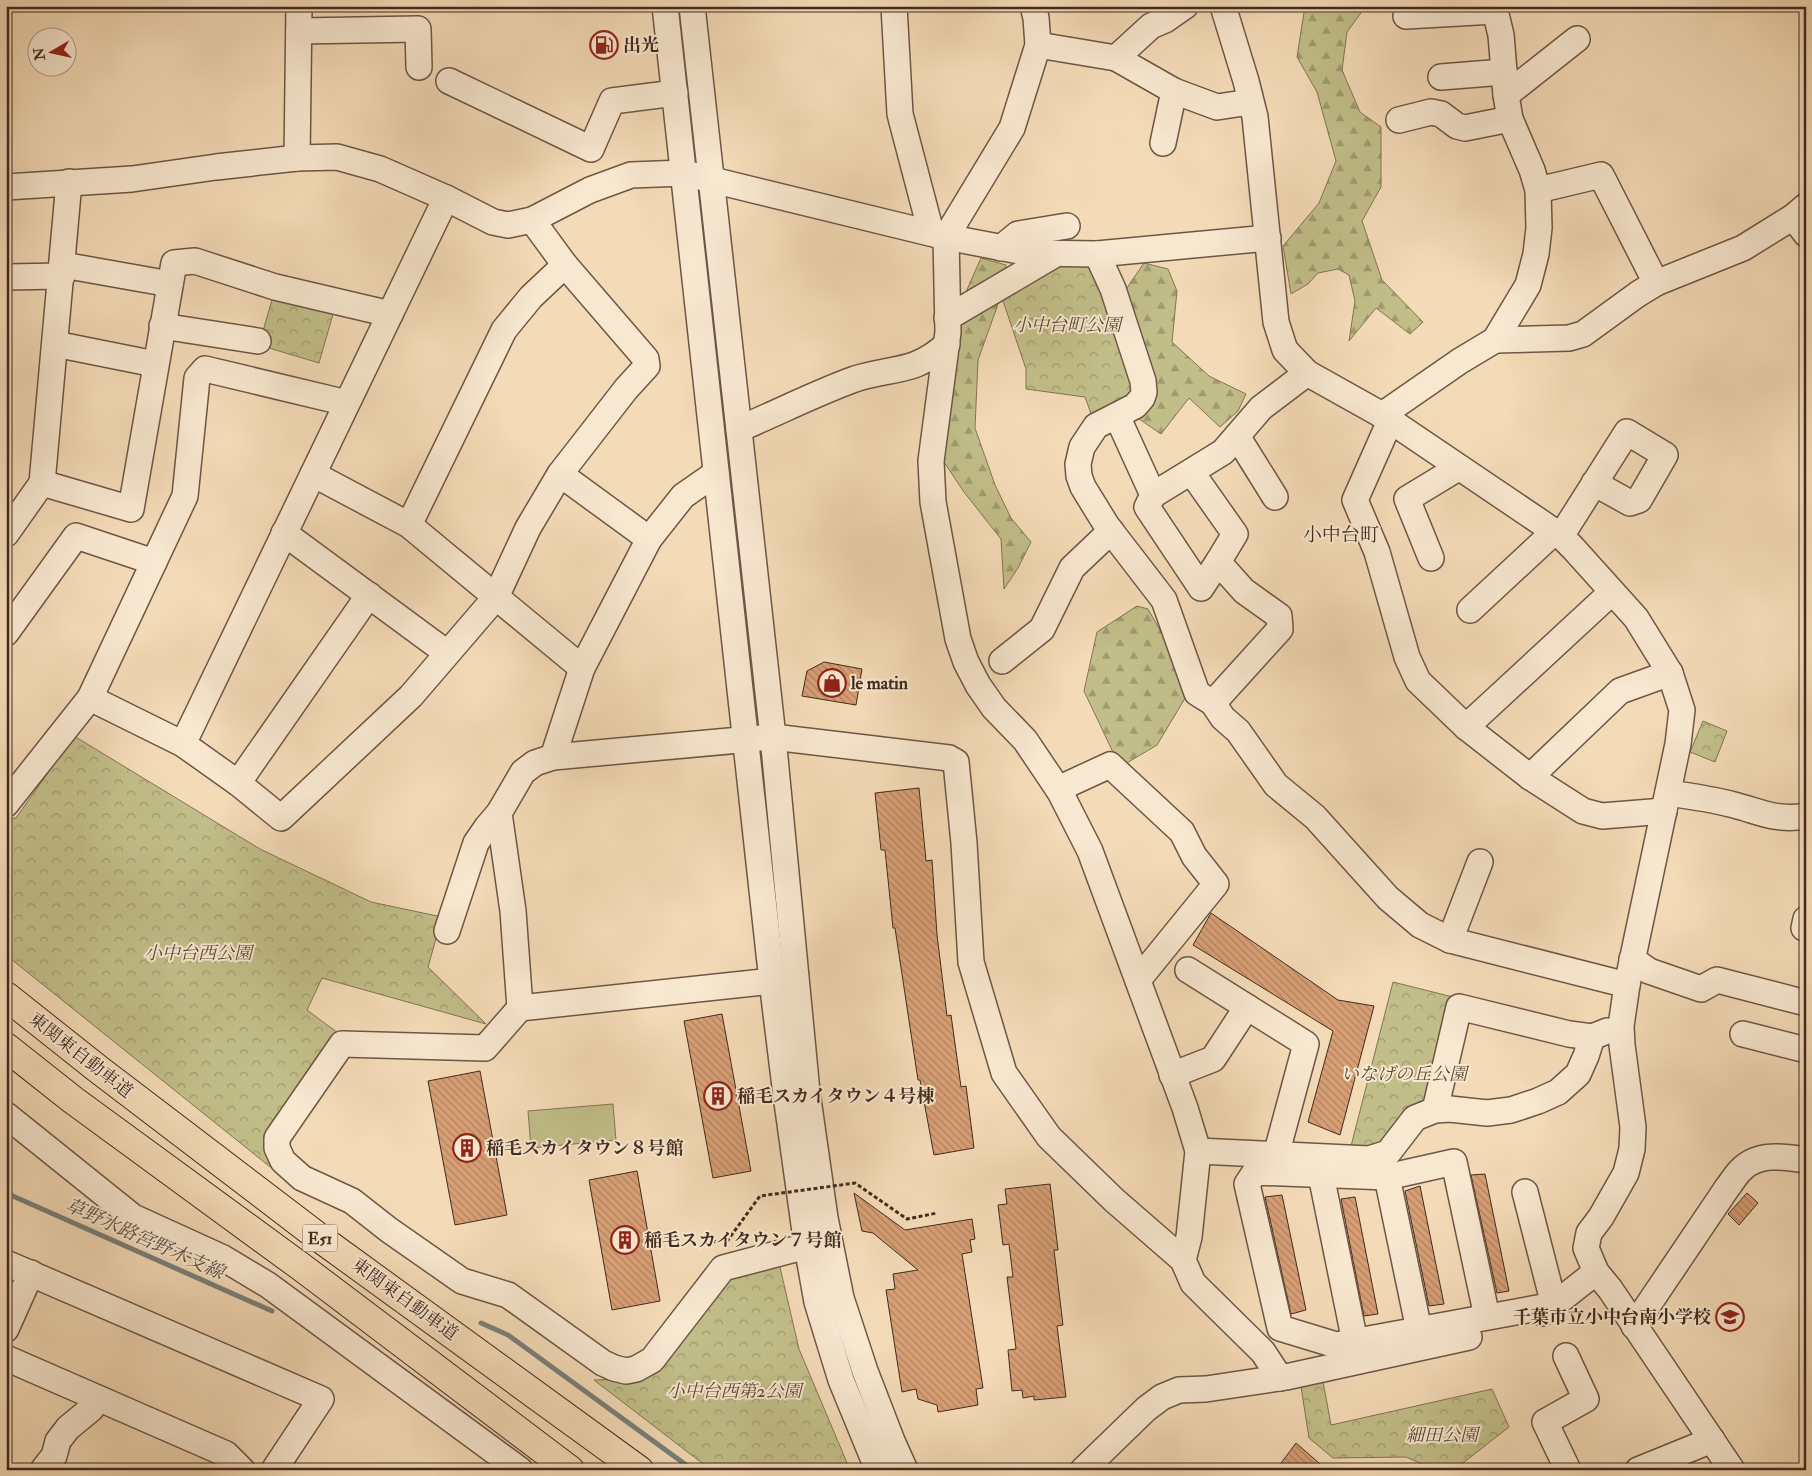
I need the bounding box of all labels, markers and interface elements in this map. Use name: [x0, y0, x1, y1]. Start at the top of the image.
north arrow: [28, 28, 78, 78]
fuel station icon: 出光: [589, 30, 619, 60]
place label: 出光: [623, 34, 659, 57]
text: N: [30, 46, 49, 62]
park label: 小中台町公園: [1013, 314, 1124, 337]
district label: 小中台町: [1303, 523, 1379, 547]
shop icon: le matin: [817, 668, 847, 698]
place label: le matin: [850, 672, 909, 695]
park label: 小中台西公園: [144, 942, 255, 965]
street label: 東関東自動車道: [24, 1008, 137, 1103]
park label: いなげの丘公園: [1341, 1063, 1470, 1086]
building icon: 稲毛スカイタウン４号棟: [703, 1081, 733, 1111]
place label: 稲毛スカイタウン４号棟: [737, 1085, 934, 1108]
building icon: 稲毛スカイタウン８号館: [452, 1133, 482, 1163]
place label: 稲毛スカイタウン８号館: [486, 1137, 683, 1160]
water label: 草野水路宮野木支線: [62, 1193, 229, 1285]
road number: E51: [302, 1224, 338, 1252]
building icon: 稲毛スカイタウン７号館: [610, 1225, 640, 1255]
place label: 稲毛スカイタウン７号館: [644, 1229, 841, 1252]
street label: 東関東自動車道: [347, 1253, 462, 1346]
school or university icon: 千葉市立小中台南小学校: [1715, 1302, 1745, 1332]
place label: 千葉市立小中台南小学校: [1513, 1306, 1711, 1329]
park label: 小中台西第2公園: [666, 1380, 805, 1403]
park label: 細田公園: [1406, 1424, 1481, 1447]

